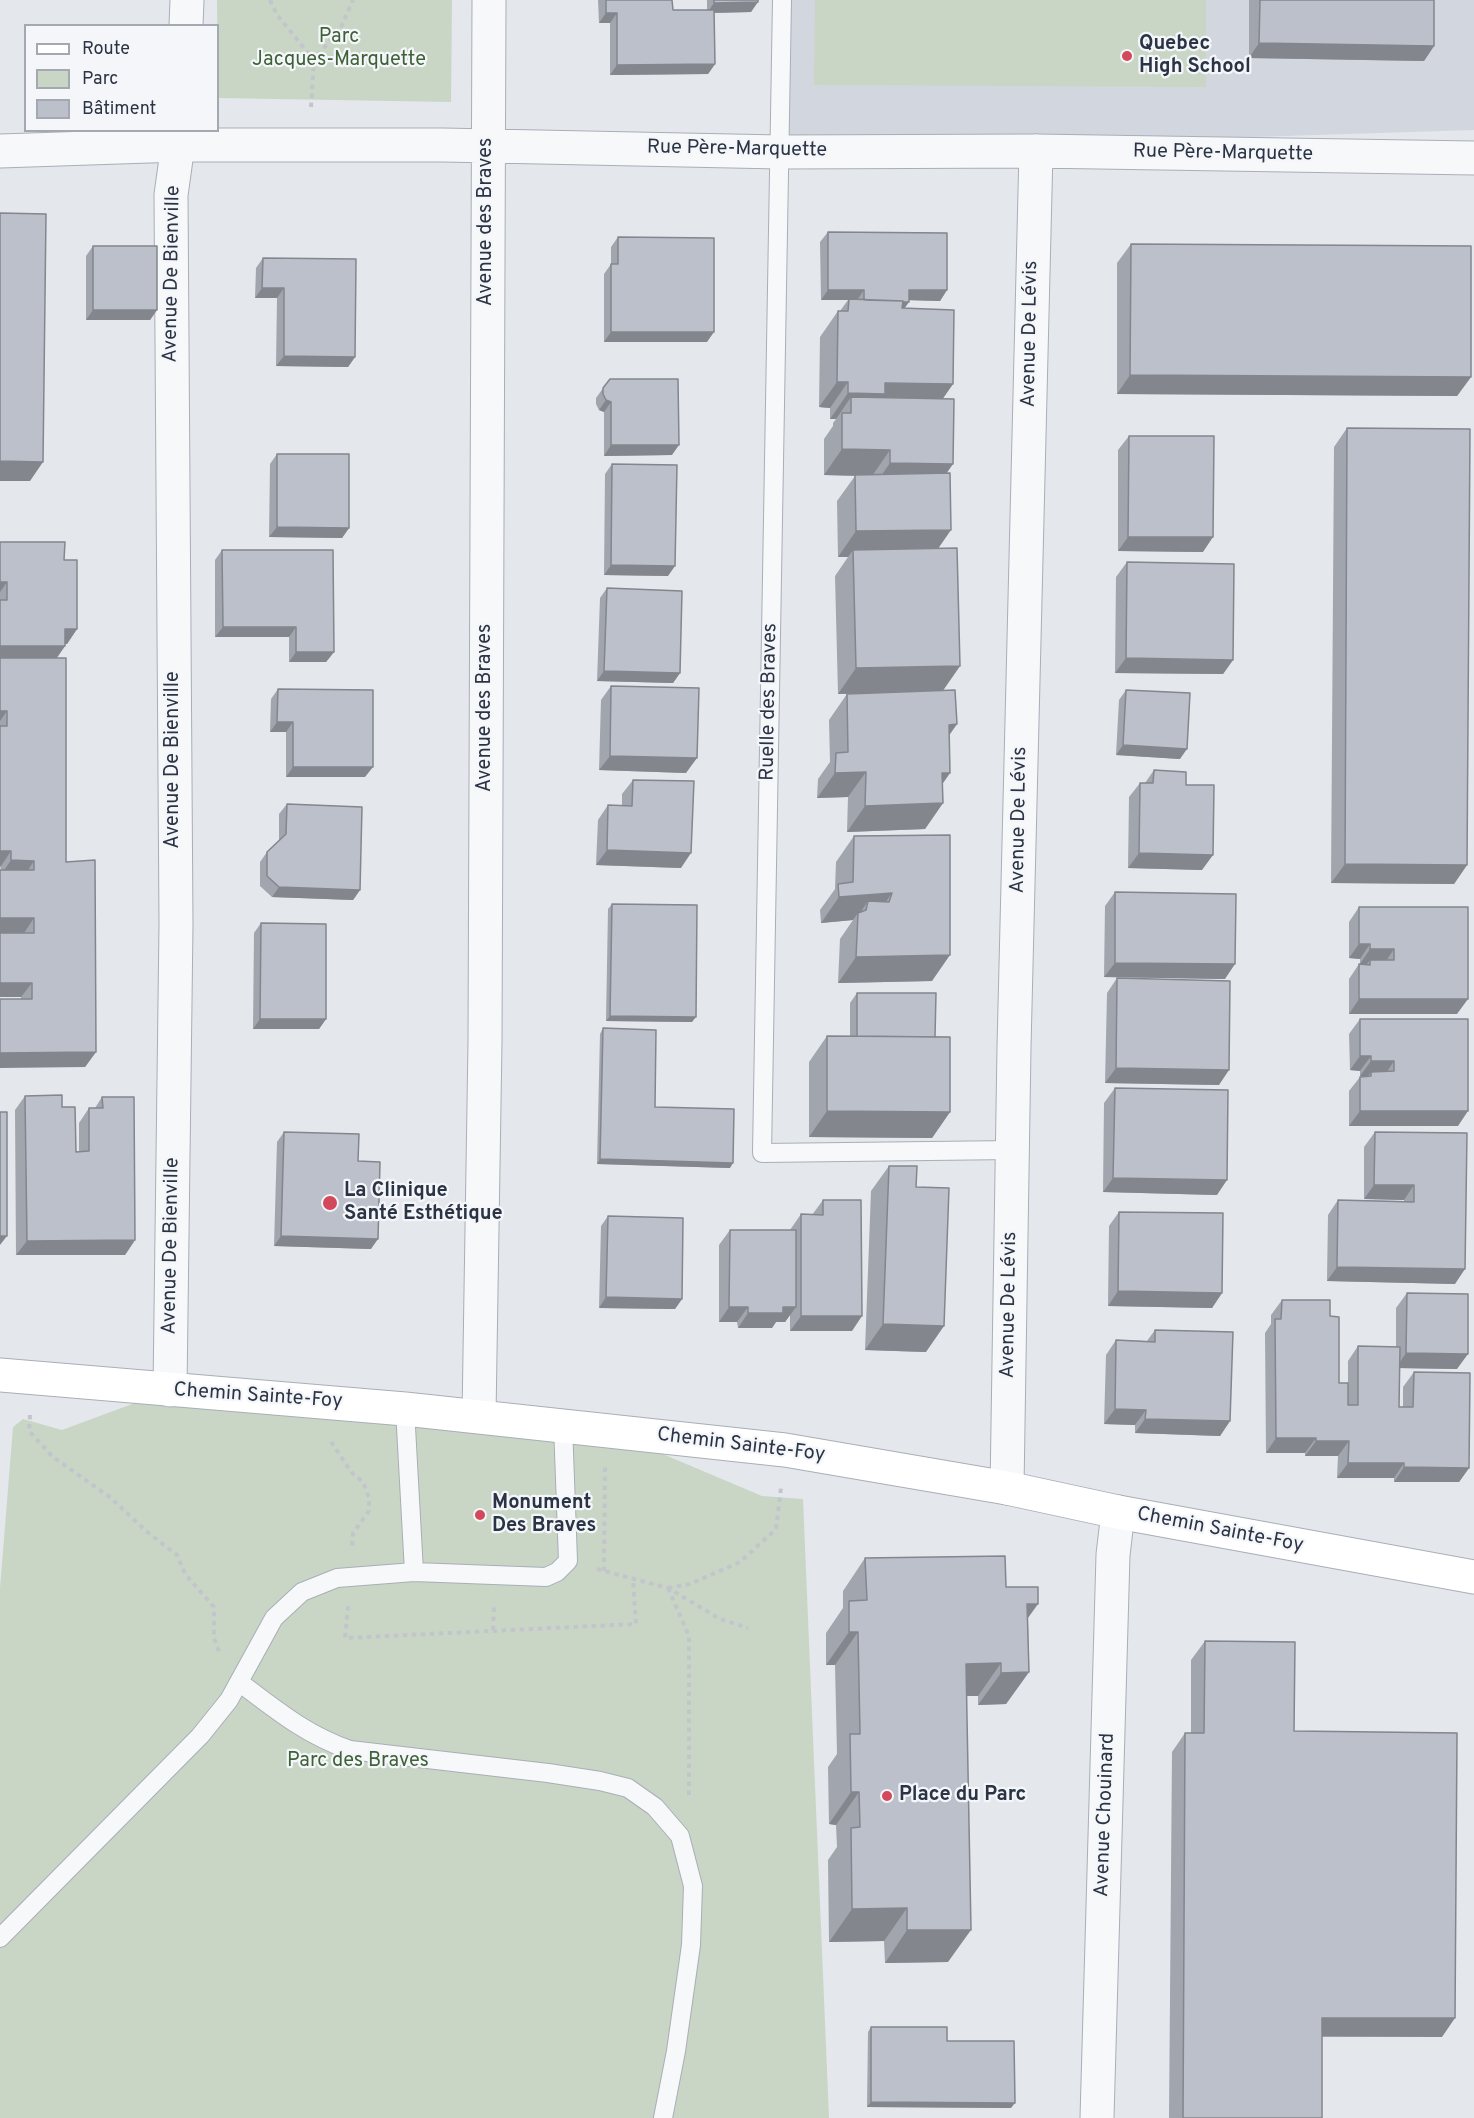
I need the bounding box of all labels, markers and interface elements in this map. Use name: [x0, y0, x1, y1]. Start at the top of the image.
legend: [24, 24, 219, 132]
park label: Parc Jacques-Marquette: [252, 26, 426, 73]
place label: Quebec High School: [1139, 33, 1251, 80]
text: Route: [82, 38, 130, 61]
marker: Quebec High School: [1120, 49, 1134, 63]
text: Parc: [82, 68, 118, 91]
text: Bâtiment: [82, 98, 156, 121]
street label: Rue Père-Marquette: [647, 136, 827, 164]
street label: Avenue des Braves: [475, 138, 499, 306]
street label: Rue Père-Marquette: [1133, 140, 1313, 168]
street label: Avenue De Bienville: [159, 185, 187, 363]
street label: Avenue De Lévis: [1018, 260, 1044, 408]
street label: Ruelle des Braves: [757, 623, 783, 781]
street label: Avenue des Braves: [474, 624, 498, 792]
street label: Avenue De Bienville: [162, 671, 186, 849]
street label: Avenue De Lévis: [1007, 746, 1033, 894]
street label: Avenue De Bienville: [158, 1157, 186, 1335]
place label: La Clinique Santé Esthétique: [344, 1180, 503, 1227]
marker: La Clinique Santé Esthétique: [321, 1194, 339, 1212]
street label: Avenue De Lévis: [997, 1231, 1023, 1379]
street label: Chemin Sainte-Foy: [173, 1379, 343, 1415]
street label: Chemin Sainte-Foy: [655, 1424, 827, 1468]
place label: Monument Des Braves: [492, 1492, 596, 1539]
street label: Chemin Sainte-Foy: [1135, 1503, 1305, 1559]
marker: Monument Des Braves: [473, 1508, 487, 1522]
street label: Avenue Chouinard: [1091, 1733, 1121, 1897]
park label: Parc des Braves: [287, 1750, 429, 1774]
place label: Place du Parc: [899, 1784, 1026, 1808]
marker: Place du Parc: [880, 1789, 894, 1803]

